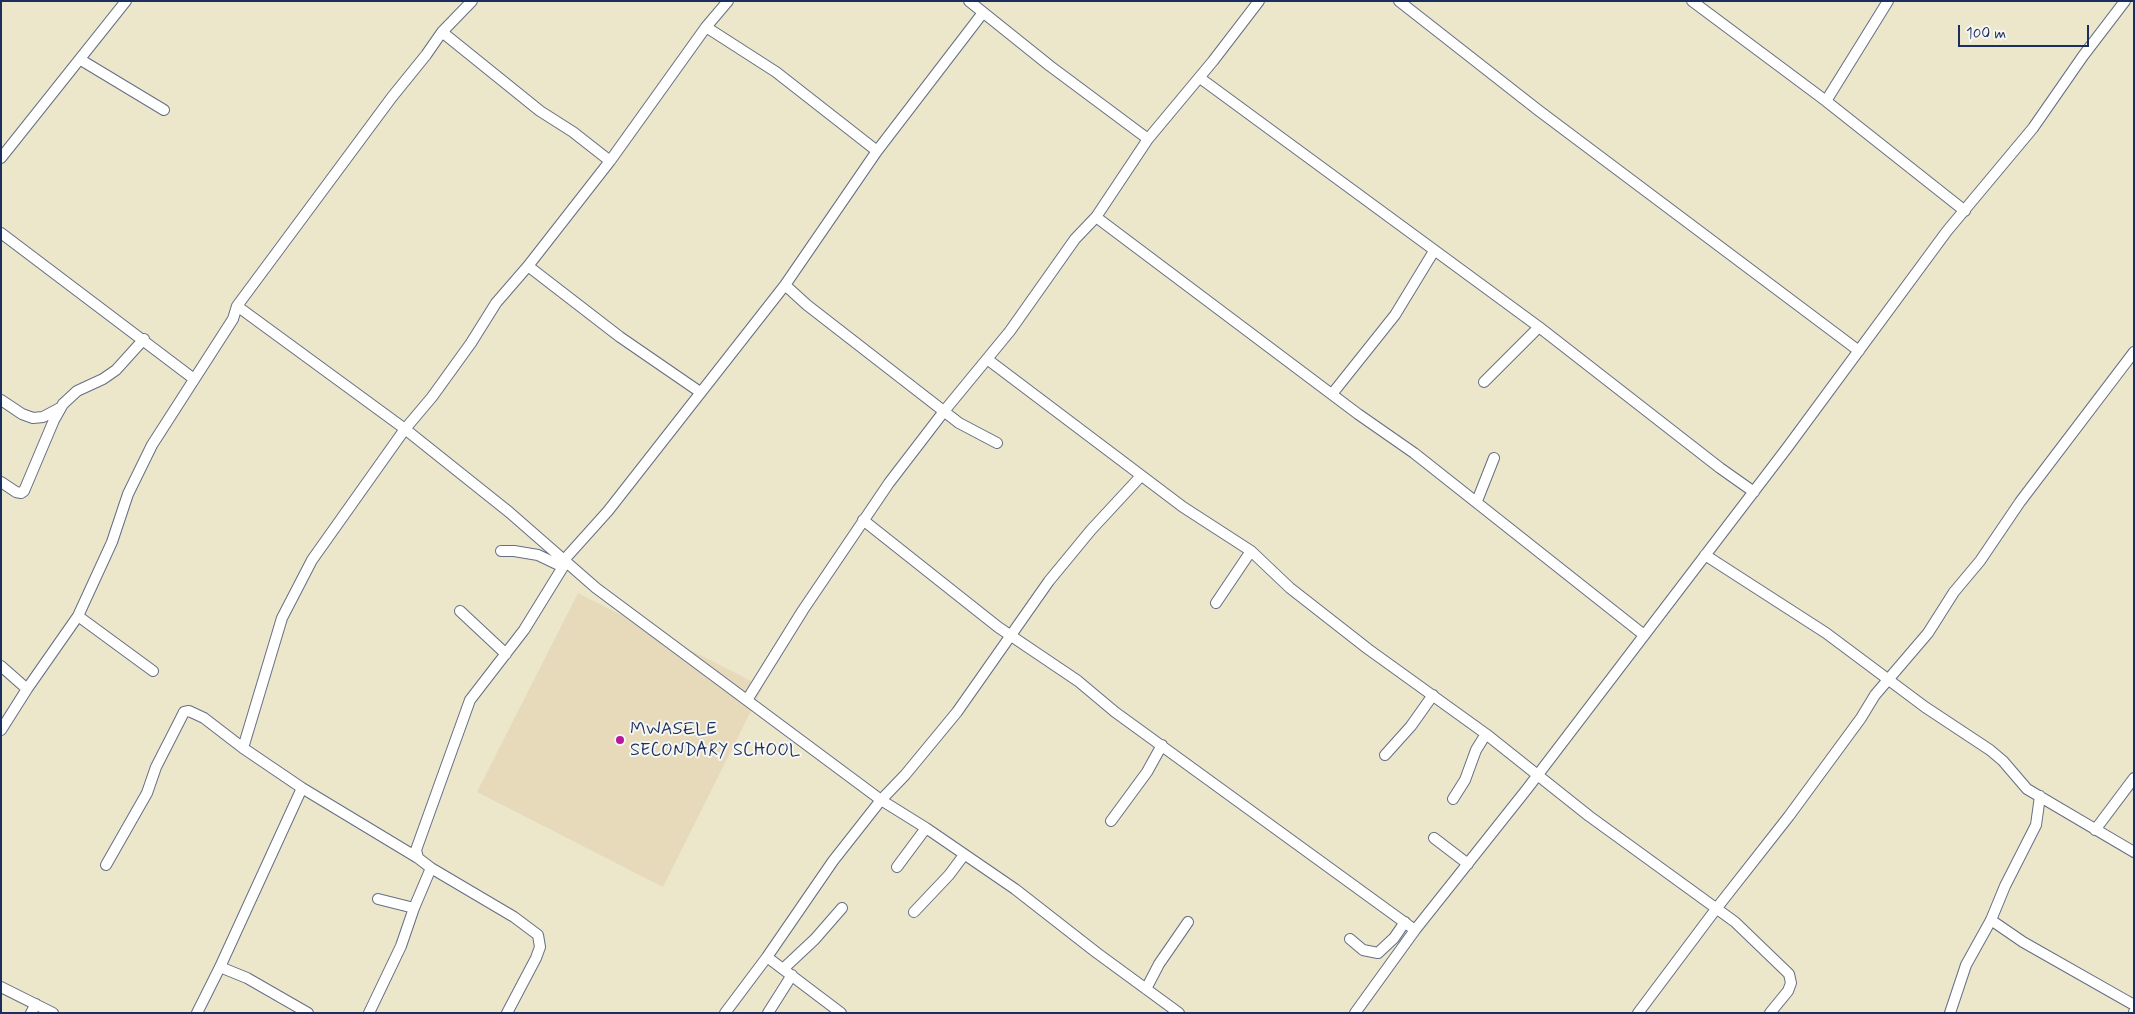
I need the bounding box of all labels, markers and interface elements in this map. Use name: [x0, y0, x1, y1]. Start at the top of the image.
scale bar: [1960, 15, 2091, 47]
text: 100 m: [1966, 24, 2006, 44]
place label: MWASELE SECONDARY SCHOOL: [630, 719, 800, 762]
marker: MWASELE SECONDARY SCHOOL: [614, 734, 626, 746]

